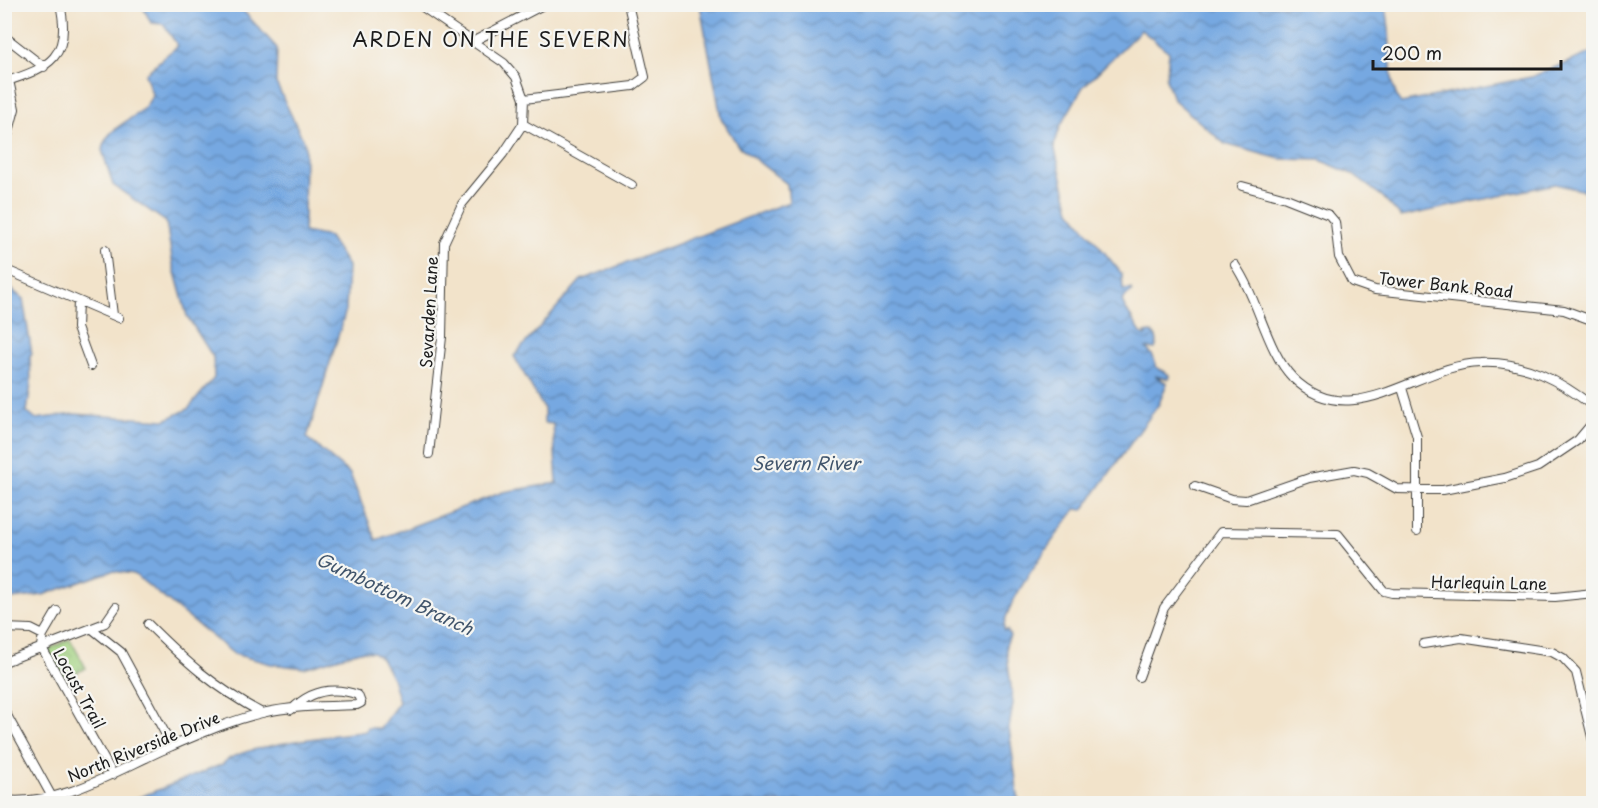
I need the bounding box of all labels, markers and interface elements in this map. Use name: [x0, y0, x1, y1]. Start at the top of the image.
district label: ARDEN ON THE SEVERN: [353, 24, 629, 54]
scale bar: [1373, 33, 1560, 71]
text: 200 m: [1382, 39, 1442, 66]
street label: Sevarden Lane: [413, 255, 443, 369]
street label: Tower Bank Road: [1378, 265, 1514, 303]
water label: Severn River: [752, 449, 863, 476]
water label: Gumbottom Branch: [312, 545, 478, 641]
street label: Harlequin Lane: [1431, 569, 1547, 595]
street label: Locust Trail: [48, 643, 112, 733]
street label: North Riverside Drive: [63, 704, 223, 788]

